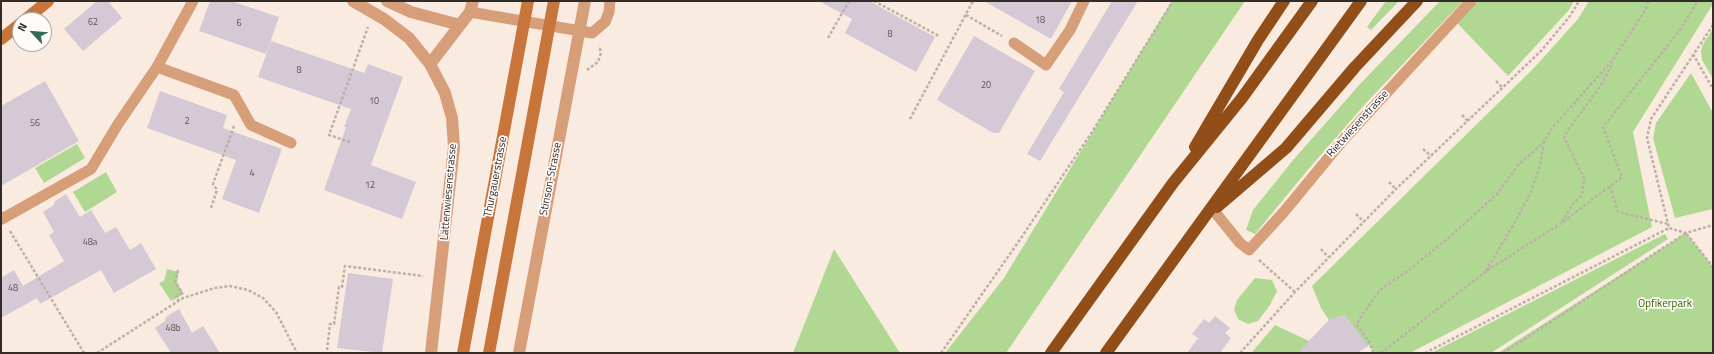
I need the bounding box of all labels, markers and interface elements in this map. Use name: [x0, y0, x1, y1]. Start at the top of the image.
north arrow: [12, 12, 52, 52]
house number: 18: [1035, 16, 1045, 26]
house number: 62: [88, 18, 98, 28]
house number: 6: [236, 19, 242, 29]
text: N: [13, 20, 31, 34]
house number: 8: [887, 30, 893, 40]
house number: 8: [296, 66, 302, 76]
house number: 20: [981, 81, 991, 91]
street label: Rietwiesenstrasse: [1324, 88, 1392, 160]
house number: 10: [369, 97, 379, 107]
house number: 2: [184, 117, 190, 127]
house number: 56: [30, 119, 40, 129]
street label: Thurgauerstrasse: [482, 136, 510, 218]
street label: Stinson-Strasse: [537, 141, 565, 217]
street label: Lättenwiesenstrasse: [438, 143, 460, 241]
house number: 4: [249, 169, 255, 179]
house number: 12: [365, 181, 375, 191]
house number: 48a: [83, 238, 97, 248]
house number: 48: [8, 284, 18, 294]
park label: Opfikerpark: [1638, 297, 1692, 311]
house number: 48b: [166, 324, 180, 334]

